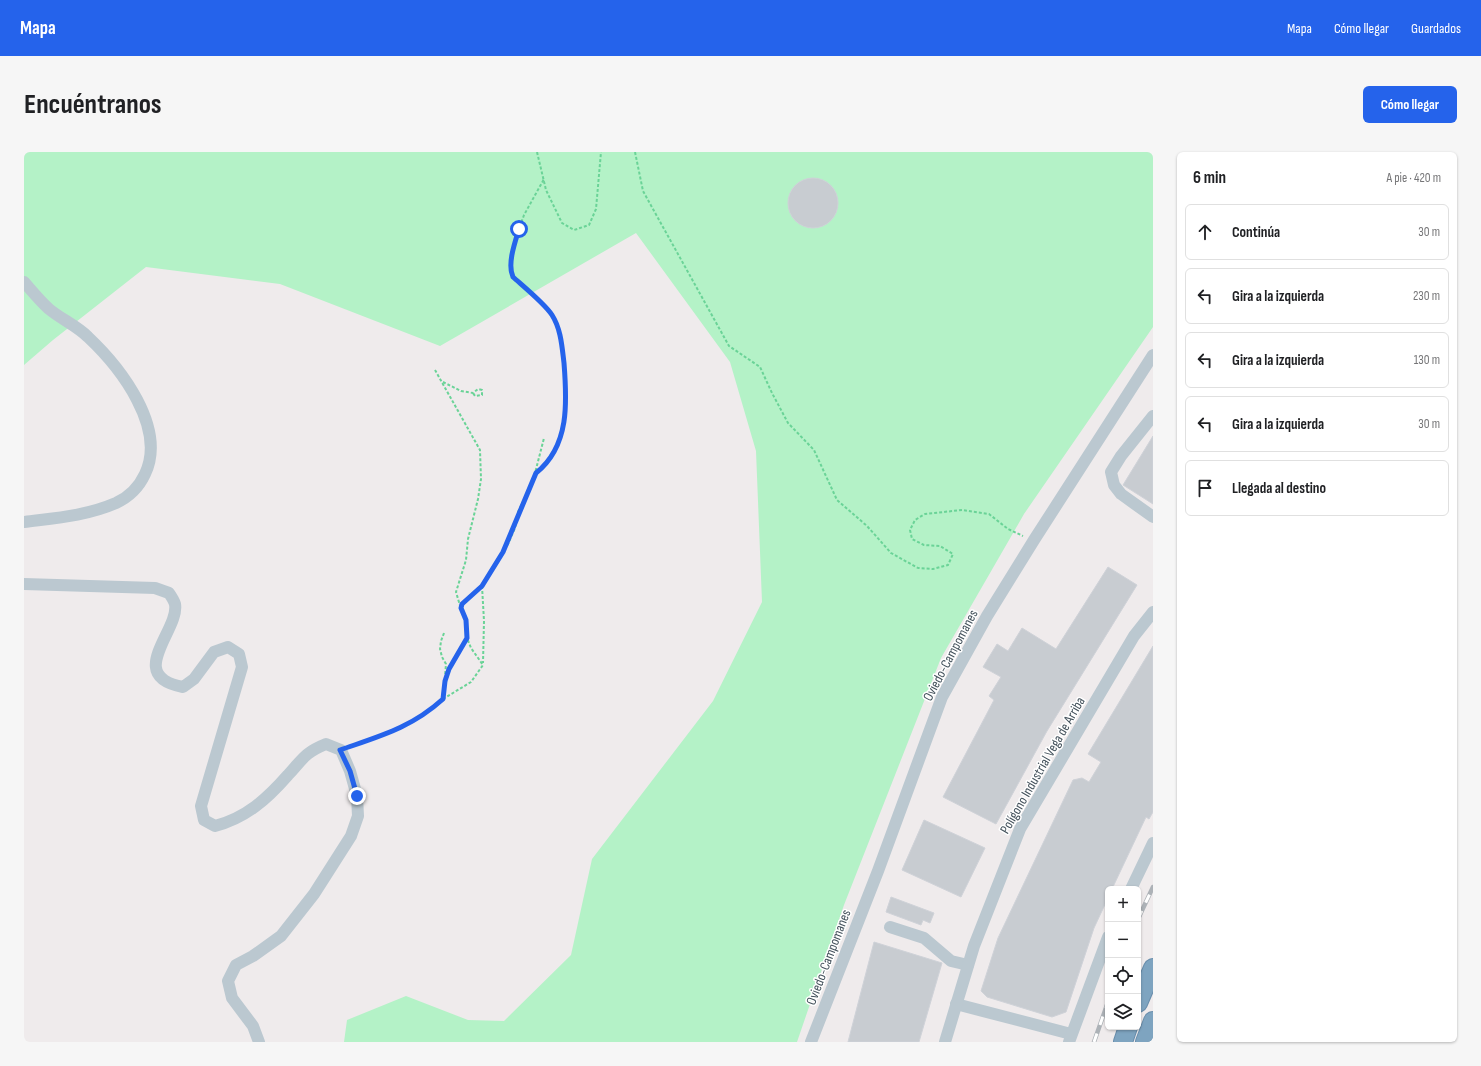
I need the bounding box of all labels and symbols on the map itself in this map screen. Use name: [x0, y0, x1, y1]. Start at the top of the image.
route start: [510, 220, 528, 238]
street label: Oviedo-Campomanes: [919, 607, 982, 704]
street label: Polígono Industrial Vega de Arriba: [996, 694, 1089, 837]
route end: [348, 787, 366, 805]
street label: Oviedo-Campomanes: [802, 907, 854, 1007]

